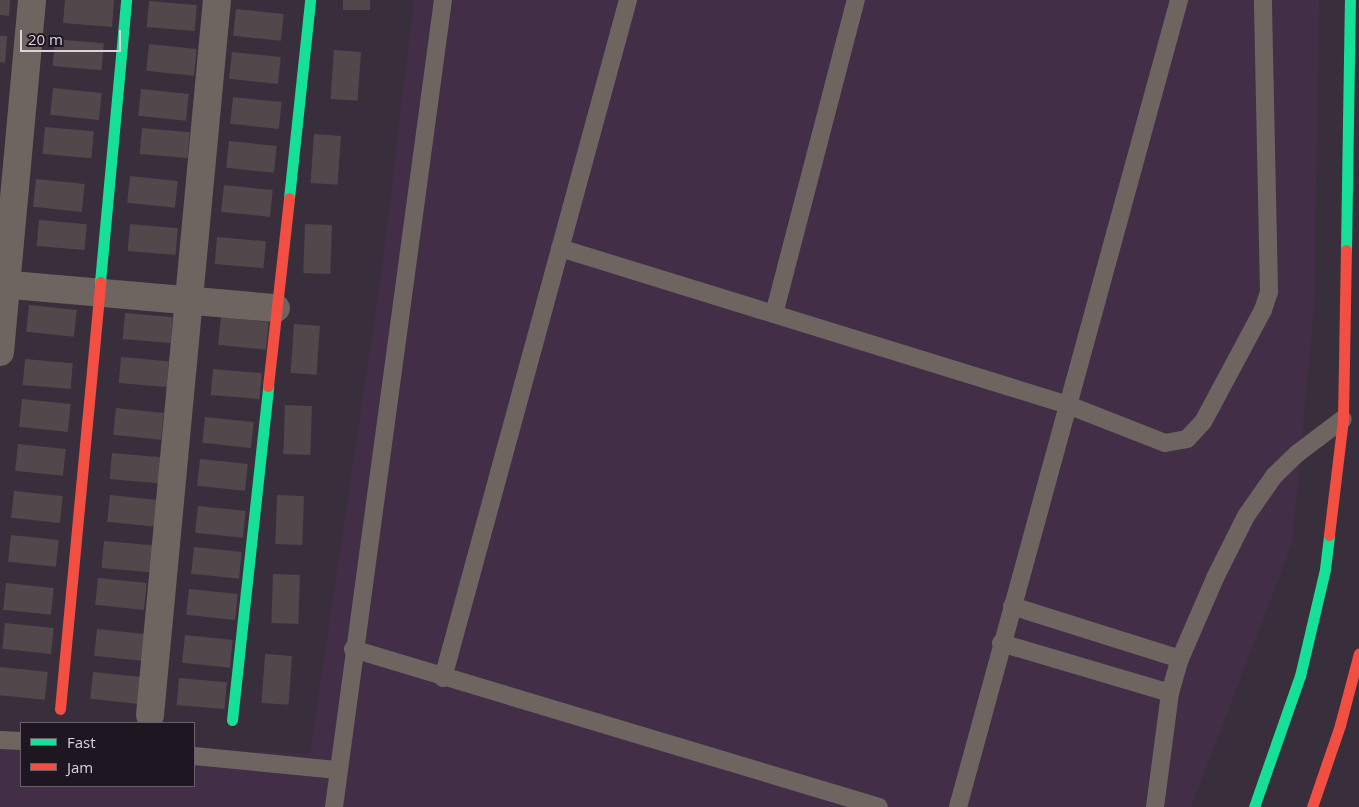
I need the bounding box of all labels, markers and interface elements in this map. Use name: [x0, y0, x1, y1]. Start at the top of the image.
scale bar: [22, 20, 124, 52]
text: 20 m: [28, 29, 63, 49]
legend: [20, 722, 195, 787]
text: Fast: [67, 732, 96, 752]
text: Jam: [67, 757, 93, 777]

